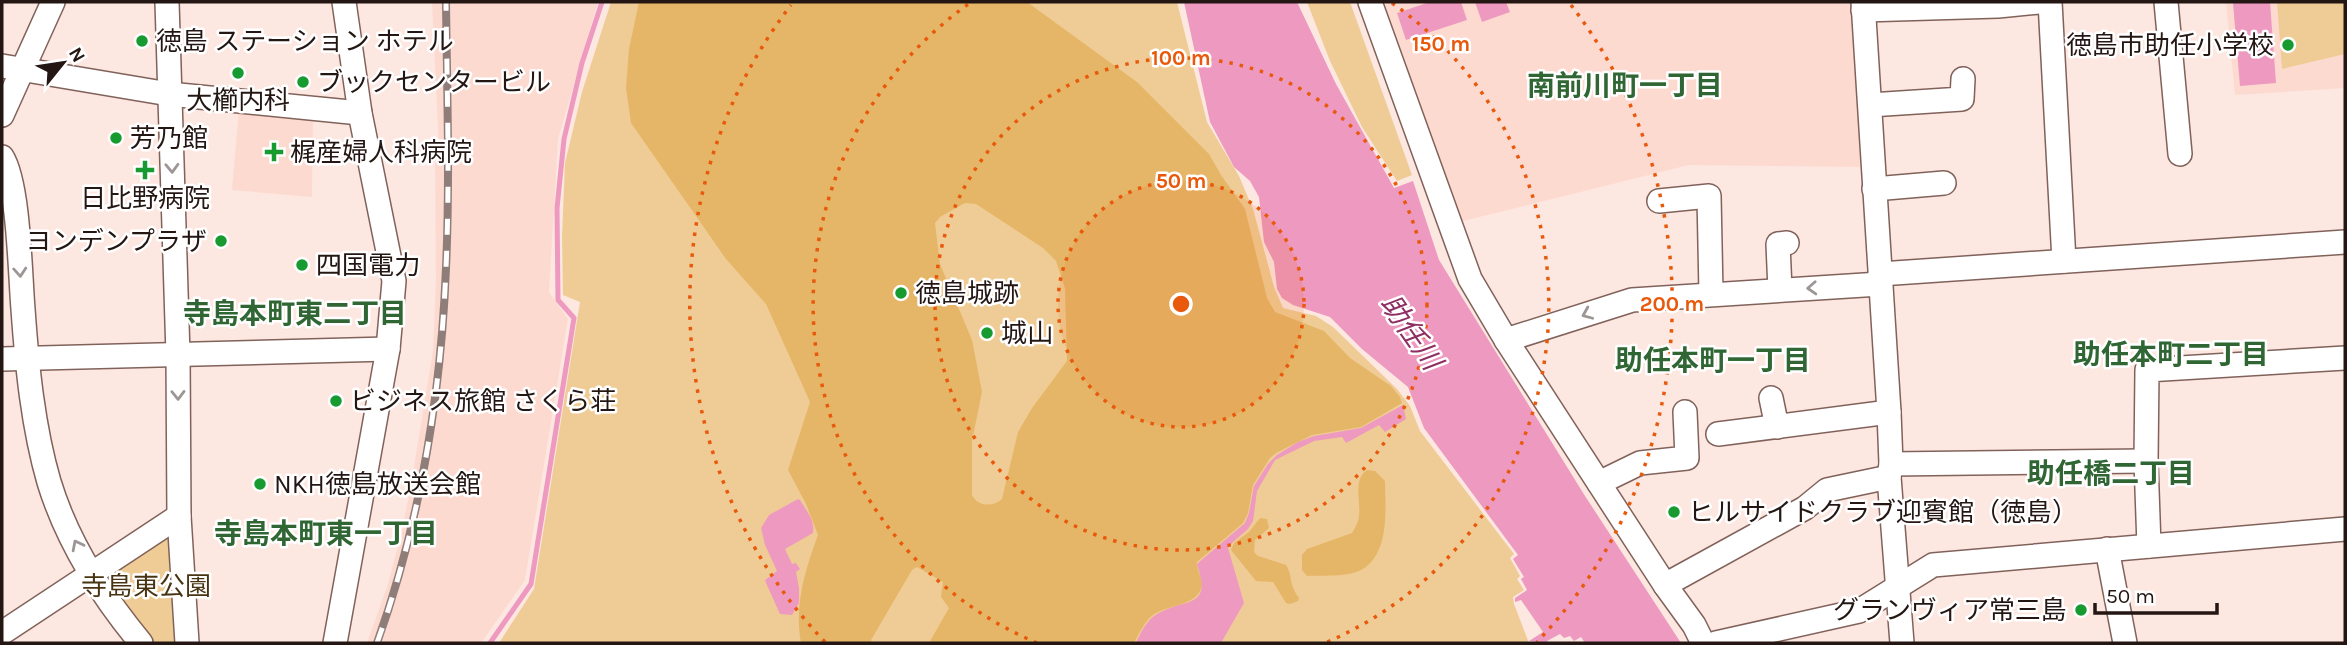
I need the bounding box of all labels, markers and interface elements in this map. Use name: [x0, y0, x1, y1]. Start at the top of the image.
place label: 徳島 ステーション ホテル: [156, 26, 454, 57]
north arrow: [28, 28, 98, 98]
place label: 徳島市助任小学校: [2066, 30, 2274, 61]
text: 150 m: [1412, 32, 1470, 56]
marker: 徳島 ステーション ホテル: [134, 33, 150, 49]
marker: 徳島市助任小学校: [2280, 37, 2296, 53]
text: N: [64, 44, 90, 66]
text: 100 m: [1151, 46, 1211, 70]
marker: 大櫛内科: [230, 65, 246, 81]
place label: ブックセンタービル: [317, 67, 551, 98]
district label: 南前川町一丁目: [1527, 69, 1723, 102]
marker: ブックセンタービル: [295, 74, 311, 90]
place label: 大櫛内科: [186, 85, 290, 116]
place label: 芳乃館: [130, 123, 208, 154]
marker: 芳乃館: [108, 130, 124, 146]
place label: 梶産婦人科病院: [290, 137, 472, 168]
marker: 梶産婦人科病院: [264, 142, 284, 162]
marker: 日比野病院: [135, 160, 155, 180]
one-way arrow: [164, 163, 179, 174]
text: 50 m: [1156, 169, 1206, 193]
place label: 日比野病院: [80, 183, 210, 214]
place label: ヨンデンプラザ: [26, 226, 207, 257]
marker: ヨンデンプラザ: [213, 233, 229, 249]
place label: 四国電力: [316, 250, 420, 281]
marker: 四国電力: [294, 257, 310, 273]
one-way arrow: [12, 267, 27, 278]
place label: 徳島城跡: [915, 278, 1019, 309]
one-way arrow: [1806, 280, 1817, 295]
marker: 徳島城跡: [893, 285, 909, 301]
water label: 助任川: [1373, 288, 1450, 378]
centre of rings: [1169, 292, 1193, 316]
text: 200 m: [1640, 292, 1704, 316]
district label: 寺島本町東二丁目: [183, 297, 407, 330]
one-way arrow: [1582, 306, 1594, 320]
place label: 城山: [1001, 318, 1053, 349]
marker: 城山: [979, 325, 995, 341]
district label: 助任本町二丁目: [2073, 338, 2269, 371]
district label: 助任本町一丁目: [1615, 344, 1811, 377]
place label: ビジネス旅館 さくら荘: [350, 386, 616, 417]
one-way arrow: [170, 391, 186, 401]
marker: ビジネス旅館 さくら荘: [328, 393, 344, 409]
district label: 助任橋二丁目: [2027, 457, 2195, 490]
place label: NKH徳島放送会館: [274, 469, 481, 500]
marker: NKH徳島放送会館: [252, 476, 268, 492]
place label: ヒルサイドクラブ迎賓館（徳島）: [1688, 497, 2078, 528]
marker: ヒルサイドクラブ迎賓館（徳島）: [1666, 504, 1682, 520]
district label: 寺島本町東一丁目: [214, 517, 438, 550]
one-way arrow: [71, 540, 85, 552]
park label: 寺島東公園: [81, 571, 211, 602]
scale bar: [2095, 572, 2218, 616]
text: 50 m: [2106, 584, 2155, 608]
place label: グランヴィア常三島: [1833, 595, 2067, 626]
marker: グランヴィア常三島: [2073, 602, 2089, 618]

